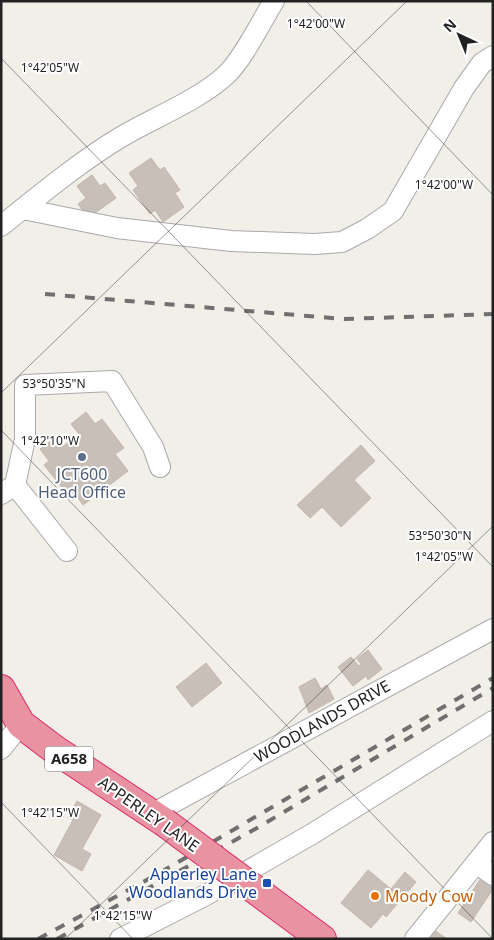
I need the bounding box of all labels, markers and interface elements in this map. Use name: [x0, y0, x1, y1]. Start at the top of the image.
north arrow: [434, 10, 484, 60]
text: N: [439, 14, 460, 36]
text: 1°42'00"W: [287, 15, 345, 32]
text: 1°42'05"W: [21, 59, 79, 76]
text: 1°42'00"W: [415, 176, 473, 193]
text: 53°50'35"N: [22, 375, 86, 392]
text: 1°42'10"W: [21, 432, 79, 449]
marker: JCT600 Head Office: [76, 451, 88, 463]
place label: JCT600 Head Office: [38, 463, 126, 503]
text: 53°50'30"N: [408, 527, 472, 544]
text: 1°42'05"W: [415, 548, 473, 565]
street label: WOODLANDS DRIVE: [250, 674, 394, 768]
road number: A658: [45, 746, 93, 772]
street label: APPERLEY LANE: [94, 771, 204, 857]
text: 1°42'15"W: [21, 804, 79, 821]
place label: Apperley Lane Woodlands Drive: [129, 863, 257, 903]
marker: Apperley Lane Woodlands Drive: [261, 877, 273, 889]
place label: Moody Cow: [385, 885, 474, 907]
marker: Moody Cow: [369, 890, 381, 902]
text: 1°42'15"W: [94, 907, 152, 924]

